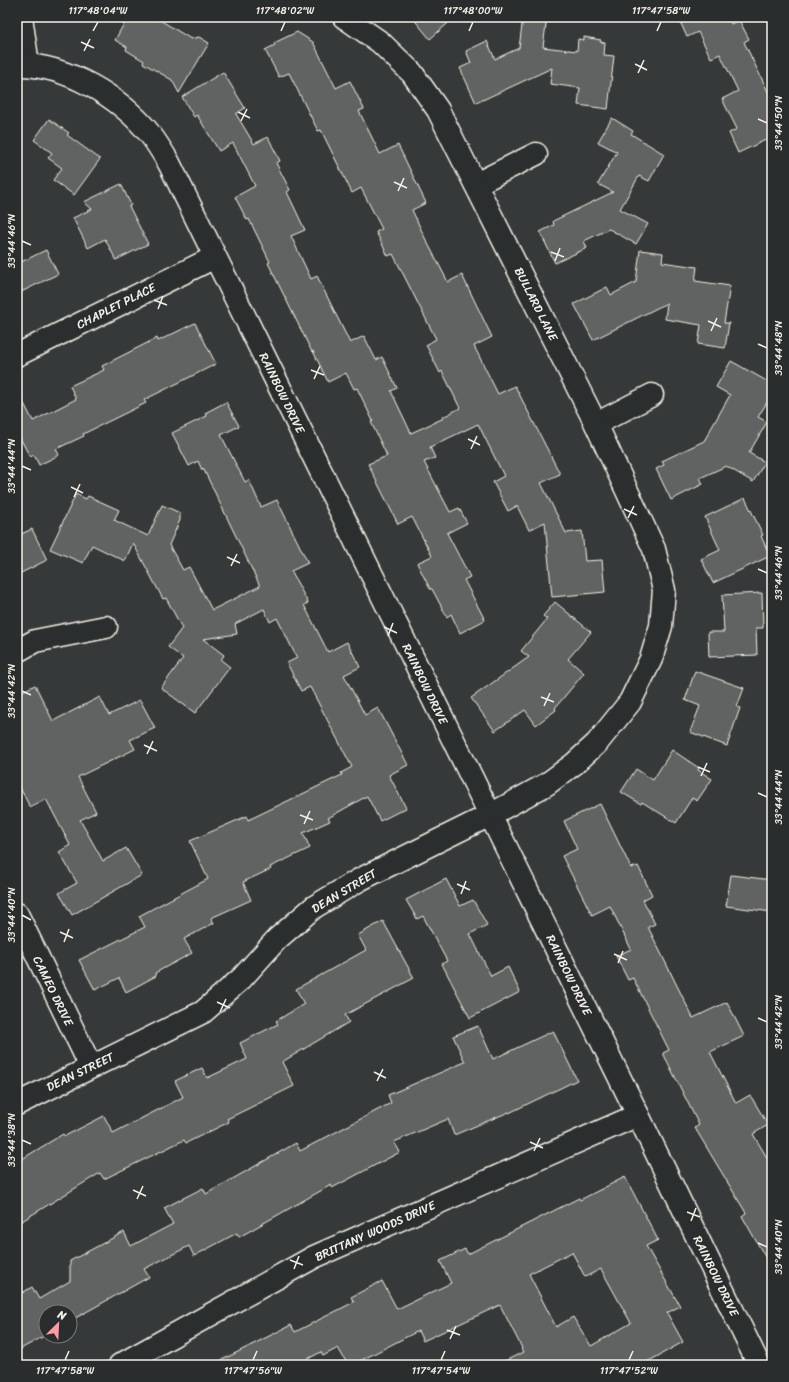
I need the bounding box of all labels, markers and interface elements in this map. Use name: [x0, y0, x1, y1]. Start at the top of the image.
text: 117°48'04"W: [69, 2, 128, 20]
text: 117°48'02"W: [256, 2, 315, 20]
text: 117°48'00"W: [443, 2, 503, 20]
text: 117°47'58"W: [632, 2, 690, 20]
text: 33°44'50"N: [770, 95, 788, 151]
text: 33°44'46"N: [3, 214, 21, 268]
street label: BULLARD LANE: [508, 263, 565, 346]
street label: CHAPLET PLACE: [72, 276, 161, 336]
text: 33°44'48"N: [770, 321, 788, 375]
street label: RAINBOW DRIVE: [253, 349, 312, 439]
text: 33°44'44"N: [3, 438, 21, 494]
text: 33°44'46"N: [770, 546, 788, 600]
street label: RAINBOW DRIVE: [396, 640, 455, 730]
text: 33°44'42"N: [3, 664, 21, 718]
text: 33°44'44"N: [770, 769, 788, 825]
street label: DEAN STREET: [307, 862, 382, 919]
text: 33°44'40"N: [3, 887, 21, 943]
street label: RAINBOW DRIVE: [540, 931, 599, 1021]
street label: CAMEO DRIVE: [26, 952, 80, 1031]
text: 33°44'42"N: [770, 995, 788, 1049]
street label: DEAN STREET: [42, 1046, 118, 1098]
text: 33°44'38"N: [3, 1113, 21, 1167]
street label: BRITTANY WOODS DRIVE: [311, 1194, 440, 1268]
text: 33°44'40"N: [770, 1219, 788, 1275]
street label: RAINBOW DRIVE: [687, 1232, 746, 1322]
north arrow: [38, 1304, 78, 1344]
text: N: [54, 1305, 70, 1326]
text: 117°47'58"W: [36, 1362, 94, 1380]
text: 117°47'56"W: [224, 1362, 282, 1380]
text: 117°47'54"W: [412, 1362, 471, 1380]
text: 117°47'52"W: [600, 1362, 658, 1380]

